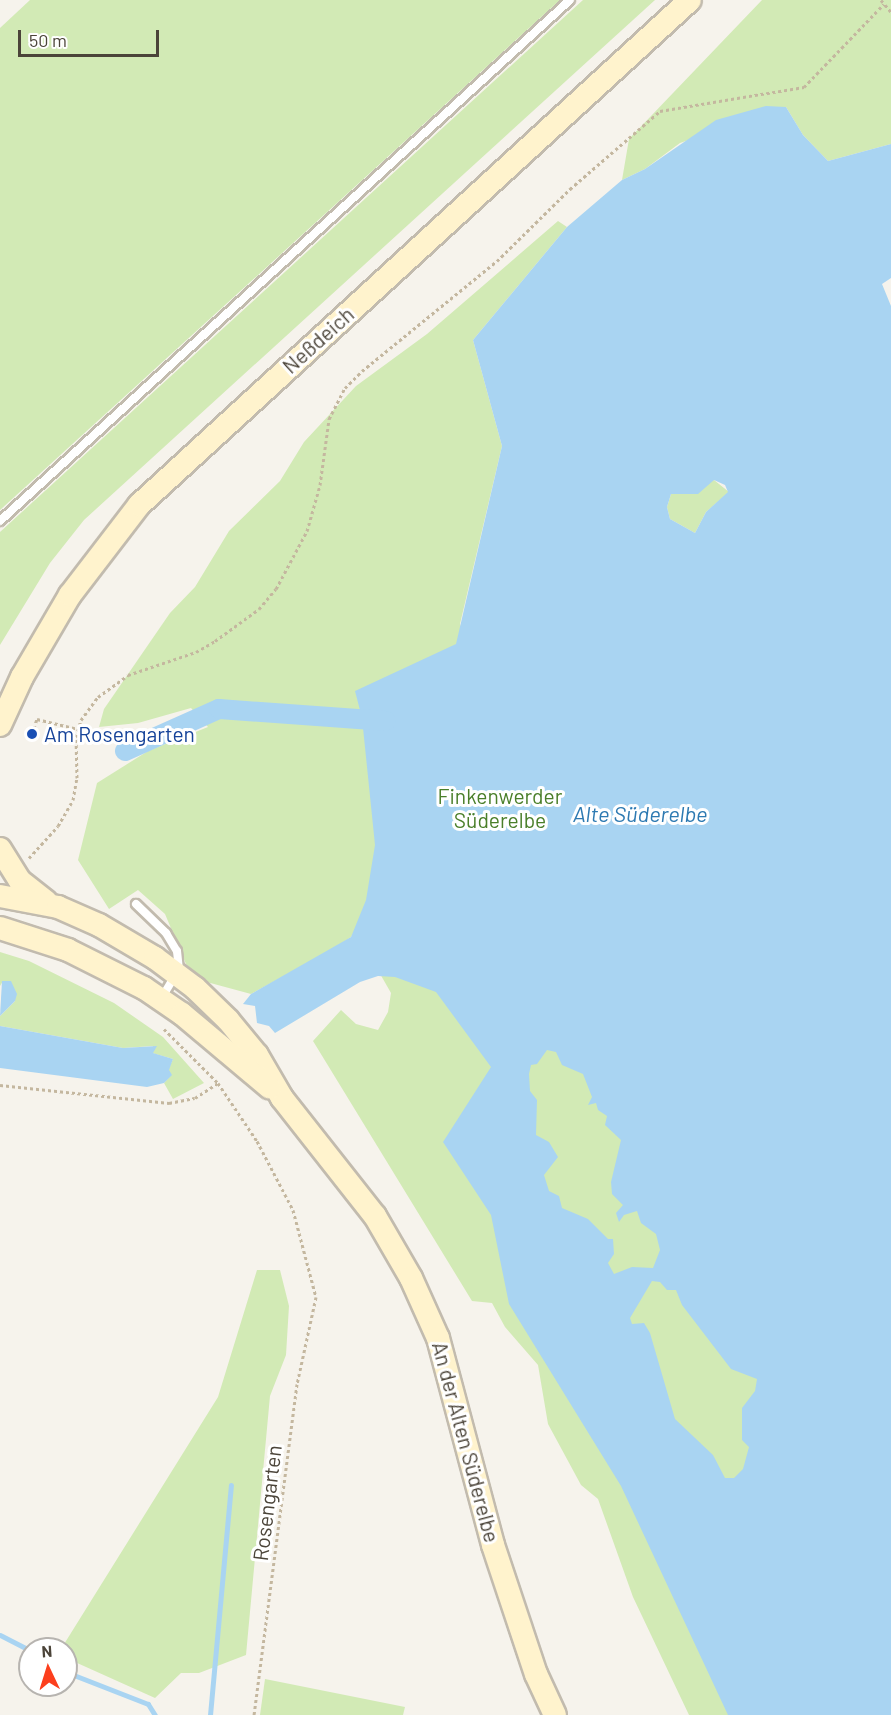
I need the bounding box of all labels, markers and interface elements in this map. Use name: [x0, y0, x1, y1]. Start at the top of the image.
scale bar: [21, 18, 162, 56]
text: 50 m: [29, 29, 67, 51]
street label: Neßdeich: [277, 301, 359, 379]
place label: Am Rosengarten: [44, 721, 195, 747]
marker: Am Rosengarten: [25, 727, 39, 741]
park label: Finkenwerder Süderelbe: [438, 783, 562, 833]
water label: Alte Süderelbe: [573, 801, 707, 827]
street label: An der Alten Süderelbe: [427, 1339, 505, 1545]
street label: Rosengarten: [247, 1444, 287, 1562]
north arrow: [18, 1637, 78, 1697]
text: N: [41, 1641, 53, 1660]

